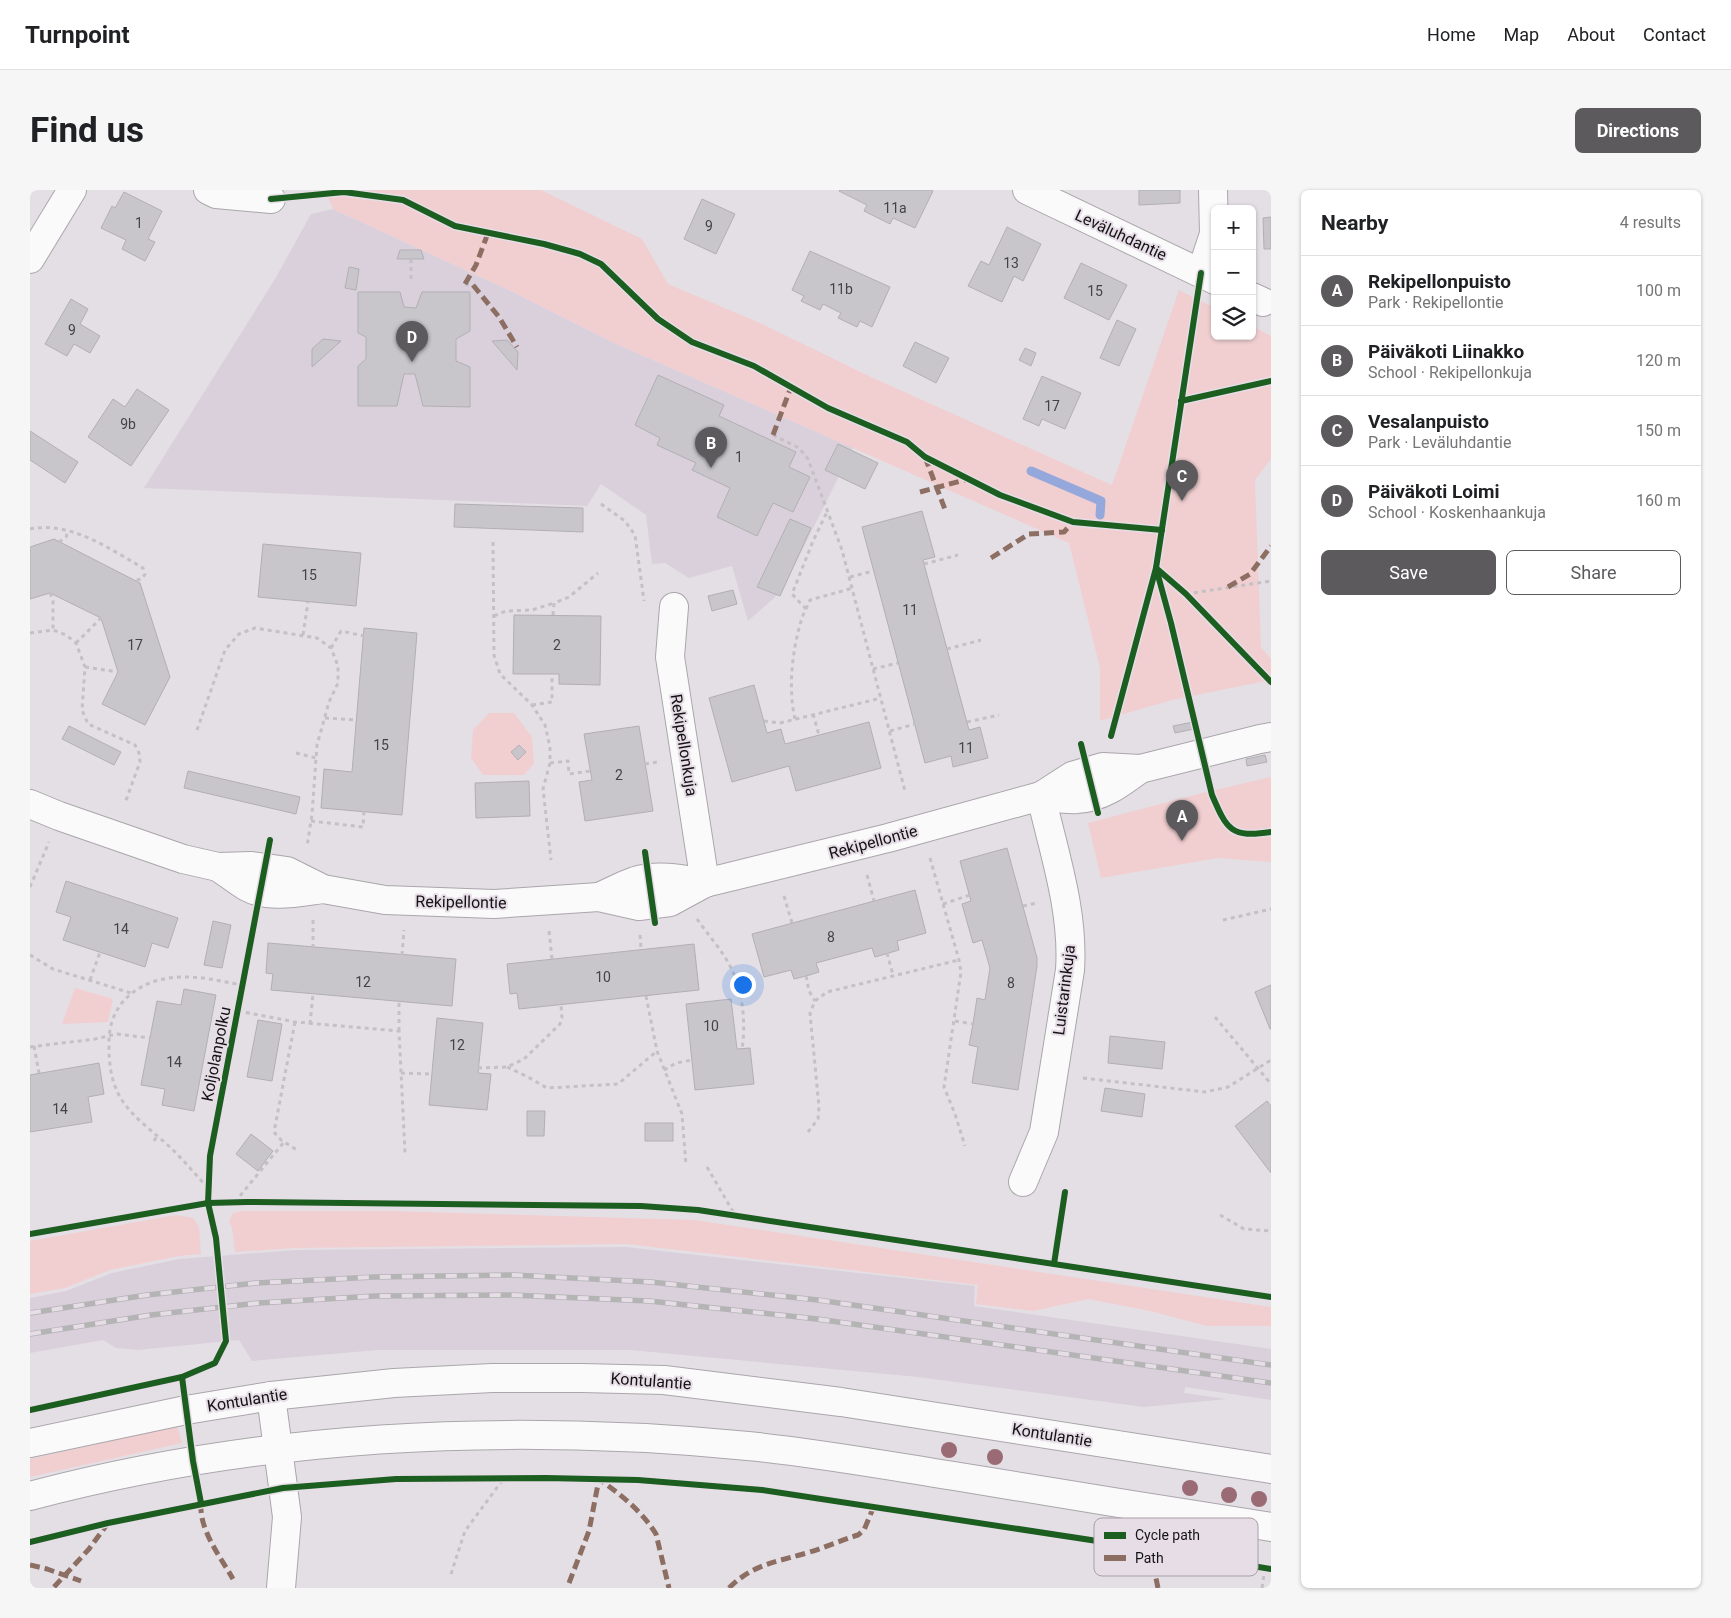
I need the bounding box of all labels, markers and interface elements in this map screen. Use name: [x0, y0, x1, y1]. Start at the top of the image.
text: Turnpoint: [25, 21, 130, 49]
text: Home: [1427, 24, 1476, 45]
text: Map: [1504, 24, 1539, 45]
text: About: [1567, 24, 1615, 45]
text: Contact: [1643, 24, 1706, 45]
button: Directions: [1575, 108, 1701, 153]
text: Find us: [30, 110, 144, 151]
house number: 11a: [883, 200, 907, 216]
street label: Leväluhdantie: [1072, 205, 1170, 265]
map controls: [1211, 205, 1256, 340]
button: +: [1211, 205, 1256, 250]
text: Nearby: [1321, 211, 1388, 235]
text: 4 results: [1620, 213, 1681, 232]
house number: 1: [135, 215, 143, 231]
house number: 9: [705, 218, 713, 234]
button: −: [1211, 250, 1256, 295]
house number: 13: [1003, 255, 1019, 271]
text: Rekipellonpuisto: [1368, 270, 1511, 293]
house number: 11b: [829, 281, 853, 297]
text: A: [1332, 281, 1342, 300]
text: 100 m: [1636, 281, 1681, 300]
house number: 15: [1087, 283, 1103, 299]
text: Park · Rekipellontie: [1368, 293, 1504, 312]
button: layers: [1211, 295, 1256, 340]
pin: D: [396, 321, 428, 362]
house number: 9: [68, 322, 76, 338]
text: Päiväkoti Liinakko: [1368, 340, 1524, 363]
text: B: [1332, 351, 1342, 370]
text: 120 m: [1636, 351, 1681, 370]
text: School · Rekipellonkuja: [1368, 363, 1532, 382]
house number: 17: [1044, 398, 1060, 414]
text: Vesalanpuisto: [1368, 410, 1489, 433]
house number: 9b: [120, 416, 136, 432]
text: C: [1332, 421, 1342, 440]
text: 150 m: [1636, 421, 1681, 440]
pin: B: [695, 427, 727, 468]
text: Park · Leväluhdantie: [1368, 433, 1511, 452]
house number: 1: [735, 449, 743, 465]
pin: C: [1166, 460, 1198, 501]
text: Päiväkoti Loimi: [1368, 480, 1500, 503]
text: D: [1332, 491, 1342, 510]
text: 160 m: [1636, 491, 1681, 510]
text: School · Koskenhaankuja: [1368, 503, 1546, 522]
button: Save: [1321, 550, 1496, 595]
button: Share: [1506, 550, 1681, 595]
house number: 15: [301, 567, 317, 583]
house number: 11: [902, 602, 918, 618]
house number: 17: [127, 637, 143, 653]
house number: 2: [553, 637, 561, 653]
street label: Rekipellonkuja: [667, 693, 701, 797]
house number: 15: [373, 737, 389, 753]
house number: 11: [958, 740, 974, 756]
house number: 2: [615, 767, 623, 783]
pin: A: [1166, 800, 1198, 841]
street label: Rekipellontie: [827, 821, 919, 863]
street label: Rekipellontie: [415, 892, 507, 912]
house number: 14: [113, 921, 129, 937]
house number: 8: [827, 929, 835, 945]
street label: Luistarinkuja: [1049, 944, 1079, 1036]
house number: 10: [595, 969, 611, 985]
your location: [730, 972, 756, 998]
house number: 12: [355, 974, 371, 990]
house number: 8: [1007, 975, 1015, 991]
street label: Koljolanpolku: [198, 1005, 234, 1103]
house number: 10: [703, 1018, 719, 1034]
house number: 12: [449, 1037, 465, 1053]
house number: 14: [166, 1054, 182, 1070]
house number: 14: [52, 1101, 68, 1117]
street label: Kontulantie: [610, 1369, 692, 1393]
street label: Kontulantie: [206, 1384, 288, 1416]
street label: Kontulantie: [1011, 1419, 1093, 1451]
legend: [1094, 1518, 1258, 1576]
text: Cycle path: [1135, 1527, 1200, 1543]
text: Path: [1135, 1550, 1164, 1566]

